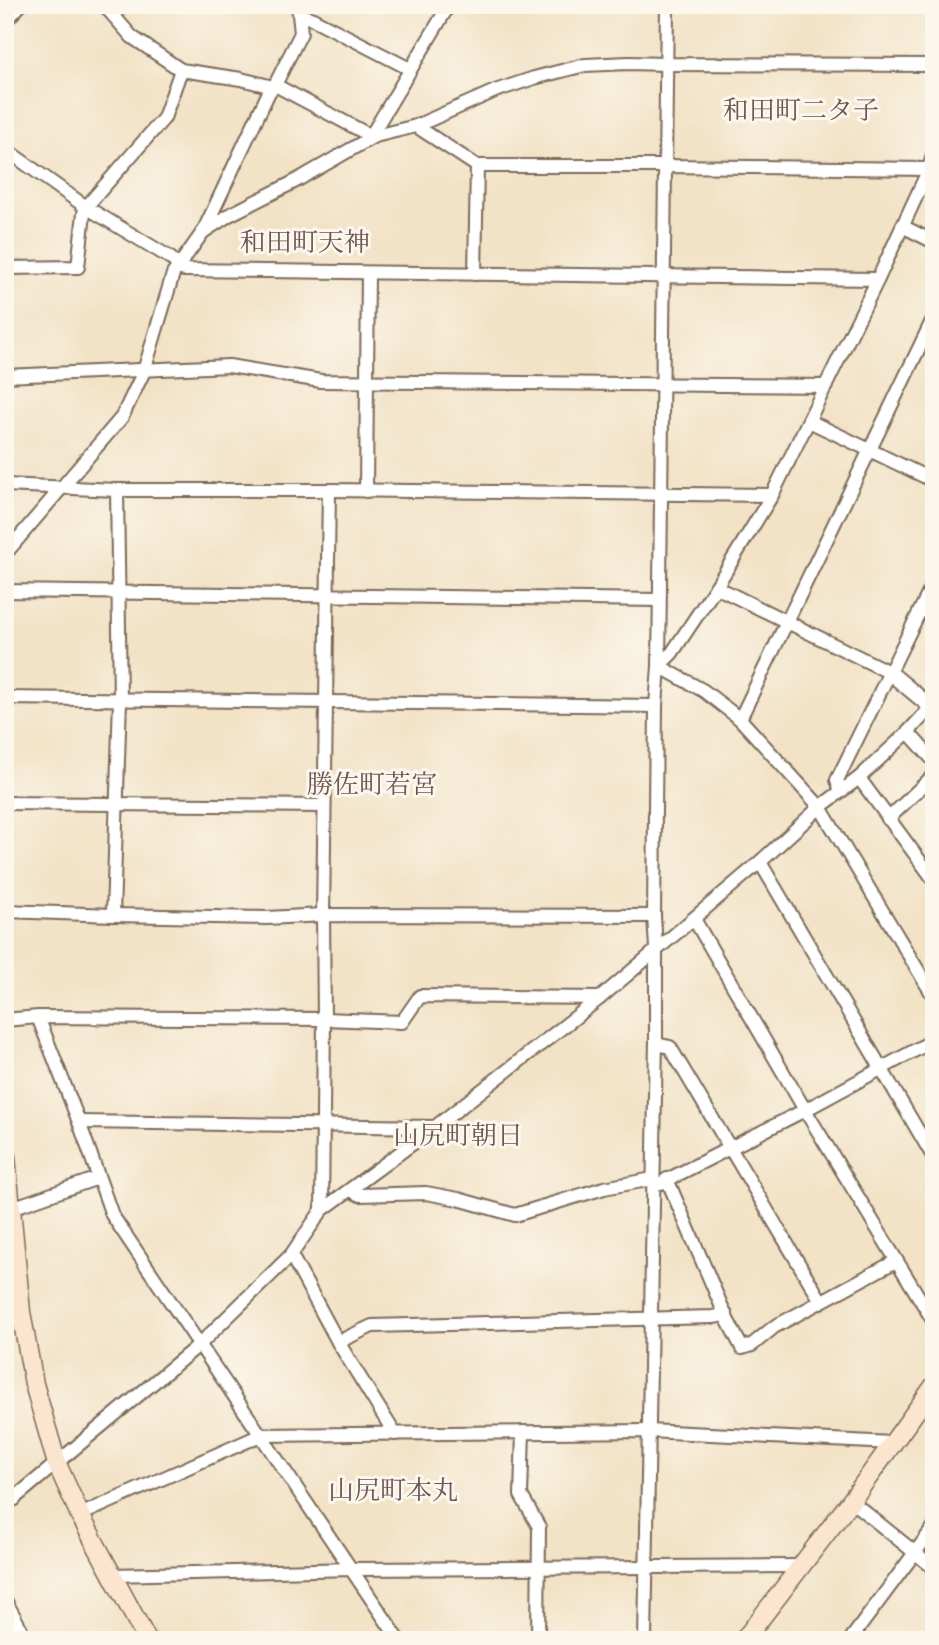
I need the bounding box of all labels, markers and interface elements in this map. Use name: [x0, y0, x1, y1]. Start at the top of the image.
district label: 和田町二タ子: [723, 93, 879, 128]
district label: 和田町天神: [240, 225, 370, 260]
district label: 勝佐町若宮: [307, 767, 437, 802]
district label: 山尻町朝日: [393, 1118, 523, 1153]
district label: 山尻町本丸: [328, 1473, 458, 1508]

